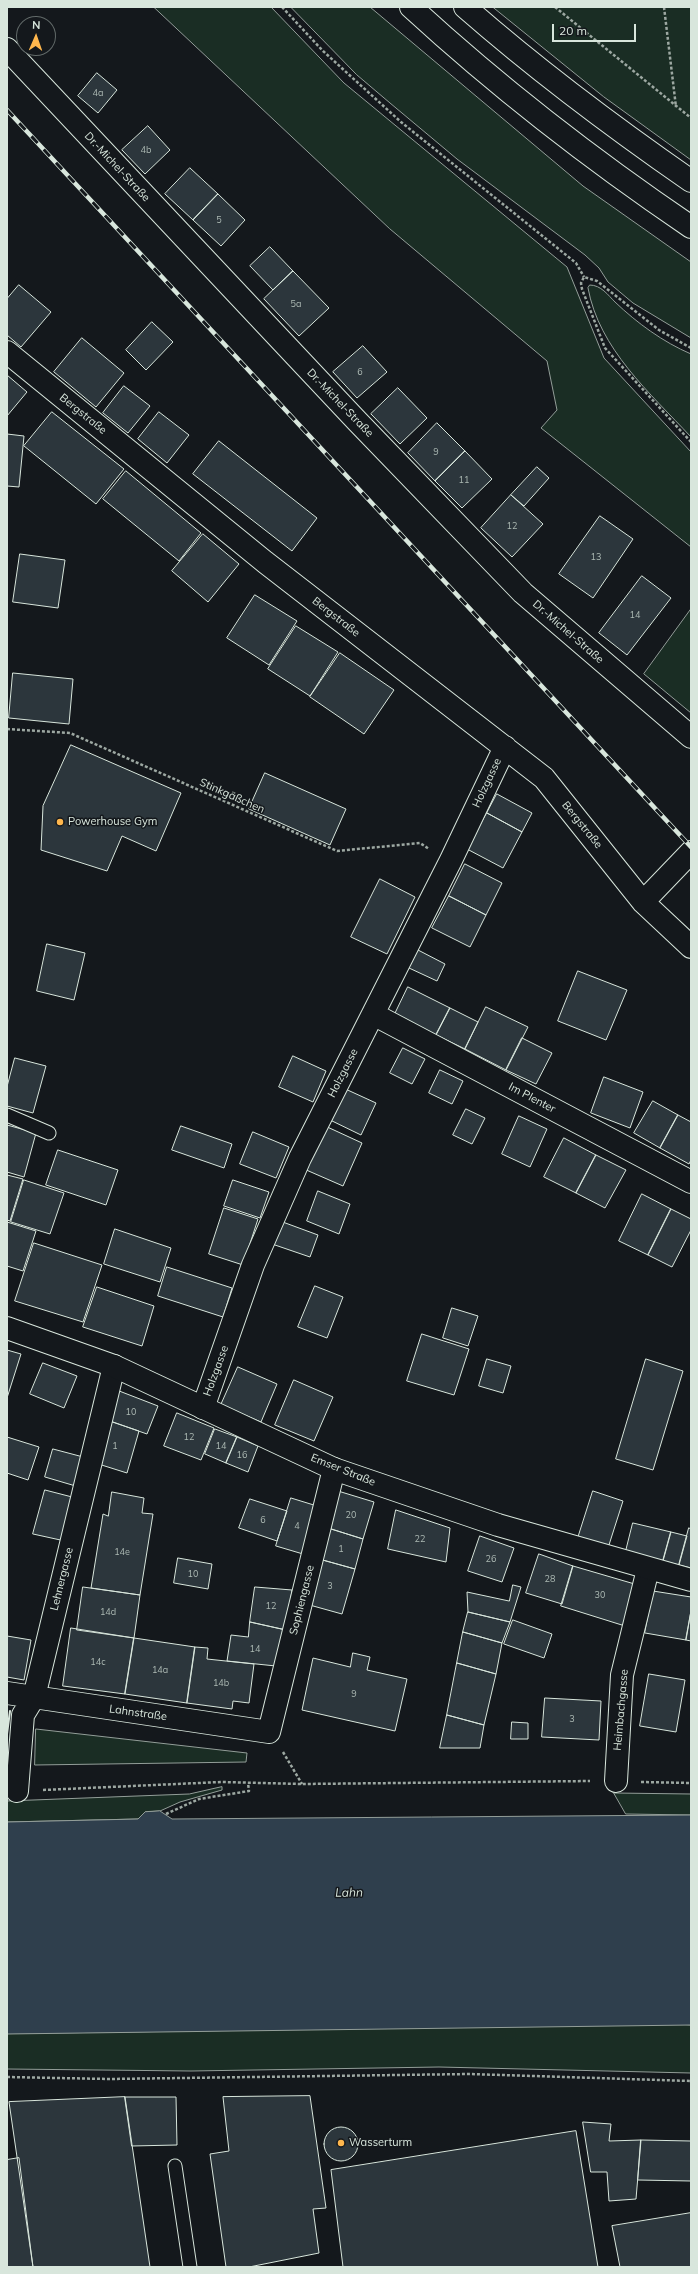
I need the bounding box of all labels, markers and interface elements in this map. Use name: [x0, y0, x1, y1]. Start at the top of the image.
north arrow: [16, 16, 56, 56]
scale bar: [554, 16, 638, 42]
text: N: [32, 18, 41, 32]
text: 20 m: [559, 23, 587, 38]
house number: 4a: [93, 88, 103, 98]
street label: Dr.-Michel-Straße: [82, 130, 152, 204]
house number: 4b: [141, 145, 151, 155]
house number: 5: [216, 215, 222, 225]
house number: 5a: [291, 299, 301, 309]
street label: Dr.-Michel-Straße: [304, 366, 376, 440]
house number: 6: [357, 367, 363, 377]
street label: Bergstraße: [57, 391, 109, 437]
house number: 9: [433, 447, 439, 457]
house number: 11: [459, 475, 469, 485]
house number: 12: [507, 521, 517, 531]
house number: 13: [591, 552, 601, 562]
street label: Bergstraße: [310, 594, 362, 640]
street label: Dr.-Michel-Straße: [530, 598, 606, 666]
house number: 14: [630, 610, 640, 620]
street label: Holzgasse: [470, 756, 504, 810]
street label: Stinkgäßchen: [197, 776, 267, 816]
street label: Bergstraße: [559, 799, 605, 851]
place label: Powerhouse Gym: [68, 815, 157, 829]
marker: Powerhouse Gym: [55, 817, 65, 827]
street label: Holzgasse: [325, 1046, 361, 1100]
street label: Im Plenter: [506, 1080, 558, 1116]
street label: Holzgasse: [201, 1344, 231, 1398]
house number: 10: [126, 1407, 136, 1417]
house number: 12: [184, 1432, 194, 1442]
house number: 1: [112, 1441, 118, 1451]
house number: 14: [216, 1441, 226, 1451]
house number: 16: [237, 1450, 247, 1460]
street label: Emser Straße: [309, 1451, 377, 1489]
house number: 20: [346, 1510, 356, 1520]
house number: 6: [260, 1515, 266, 1525]
house number: 4: [294, 1521, 300, 1531]
house number: 22: [415, 1534, 425, 1544]
house number: 1: [338, 1544, 344, 1554]
street label: Lehnergasse: [48, 1546, 76, 1612]
house number: 14e: [114, 1547, 130, 1557]
house number: 26: [486, 1554, 496, 1564]
street label: Sophiengasse: [287, 1564, 317, 1636]
house number: 10: [188, 1569, 198, 1579]
house number: 28: [545, 1574, 555, 1584]
house number: 3: [327, 1581, 333, 1591]
house number: 30: [595, 1590, 605, 1600]
house number: 12: [266, 1601, 276, 1611]
house number: 14d: [100, 1607, 116, 1617]
house number: 14: [250, 1644, 260, 1654]
house number: 14c: [90, 1657, 106, 1667]
house number: 14a: [152, 1665, 168, 1675]
street label: Heimbachgasse: [611, 1669, 631, 1751]
house number: 14b: [213, 1678, 229, 1688]
house number: 9: [351, 1689, 357, 1699]
street label: Lahnstraße: [108, 1702, 168, 1724]
house number: 3: [569, 1714, 575, 1724]
water label: Lahn: [335, 1886, 363, 1900]
place label: Wasserturm: [349, 2136, 412, 2150]
marker: Wasserturm: [336, 2138, 346, 2148]

